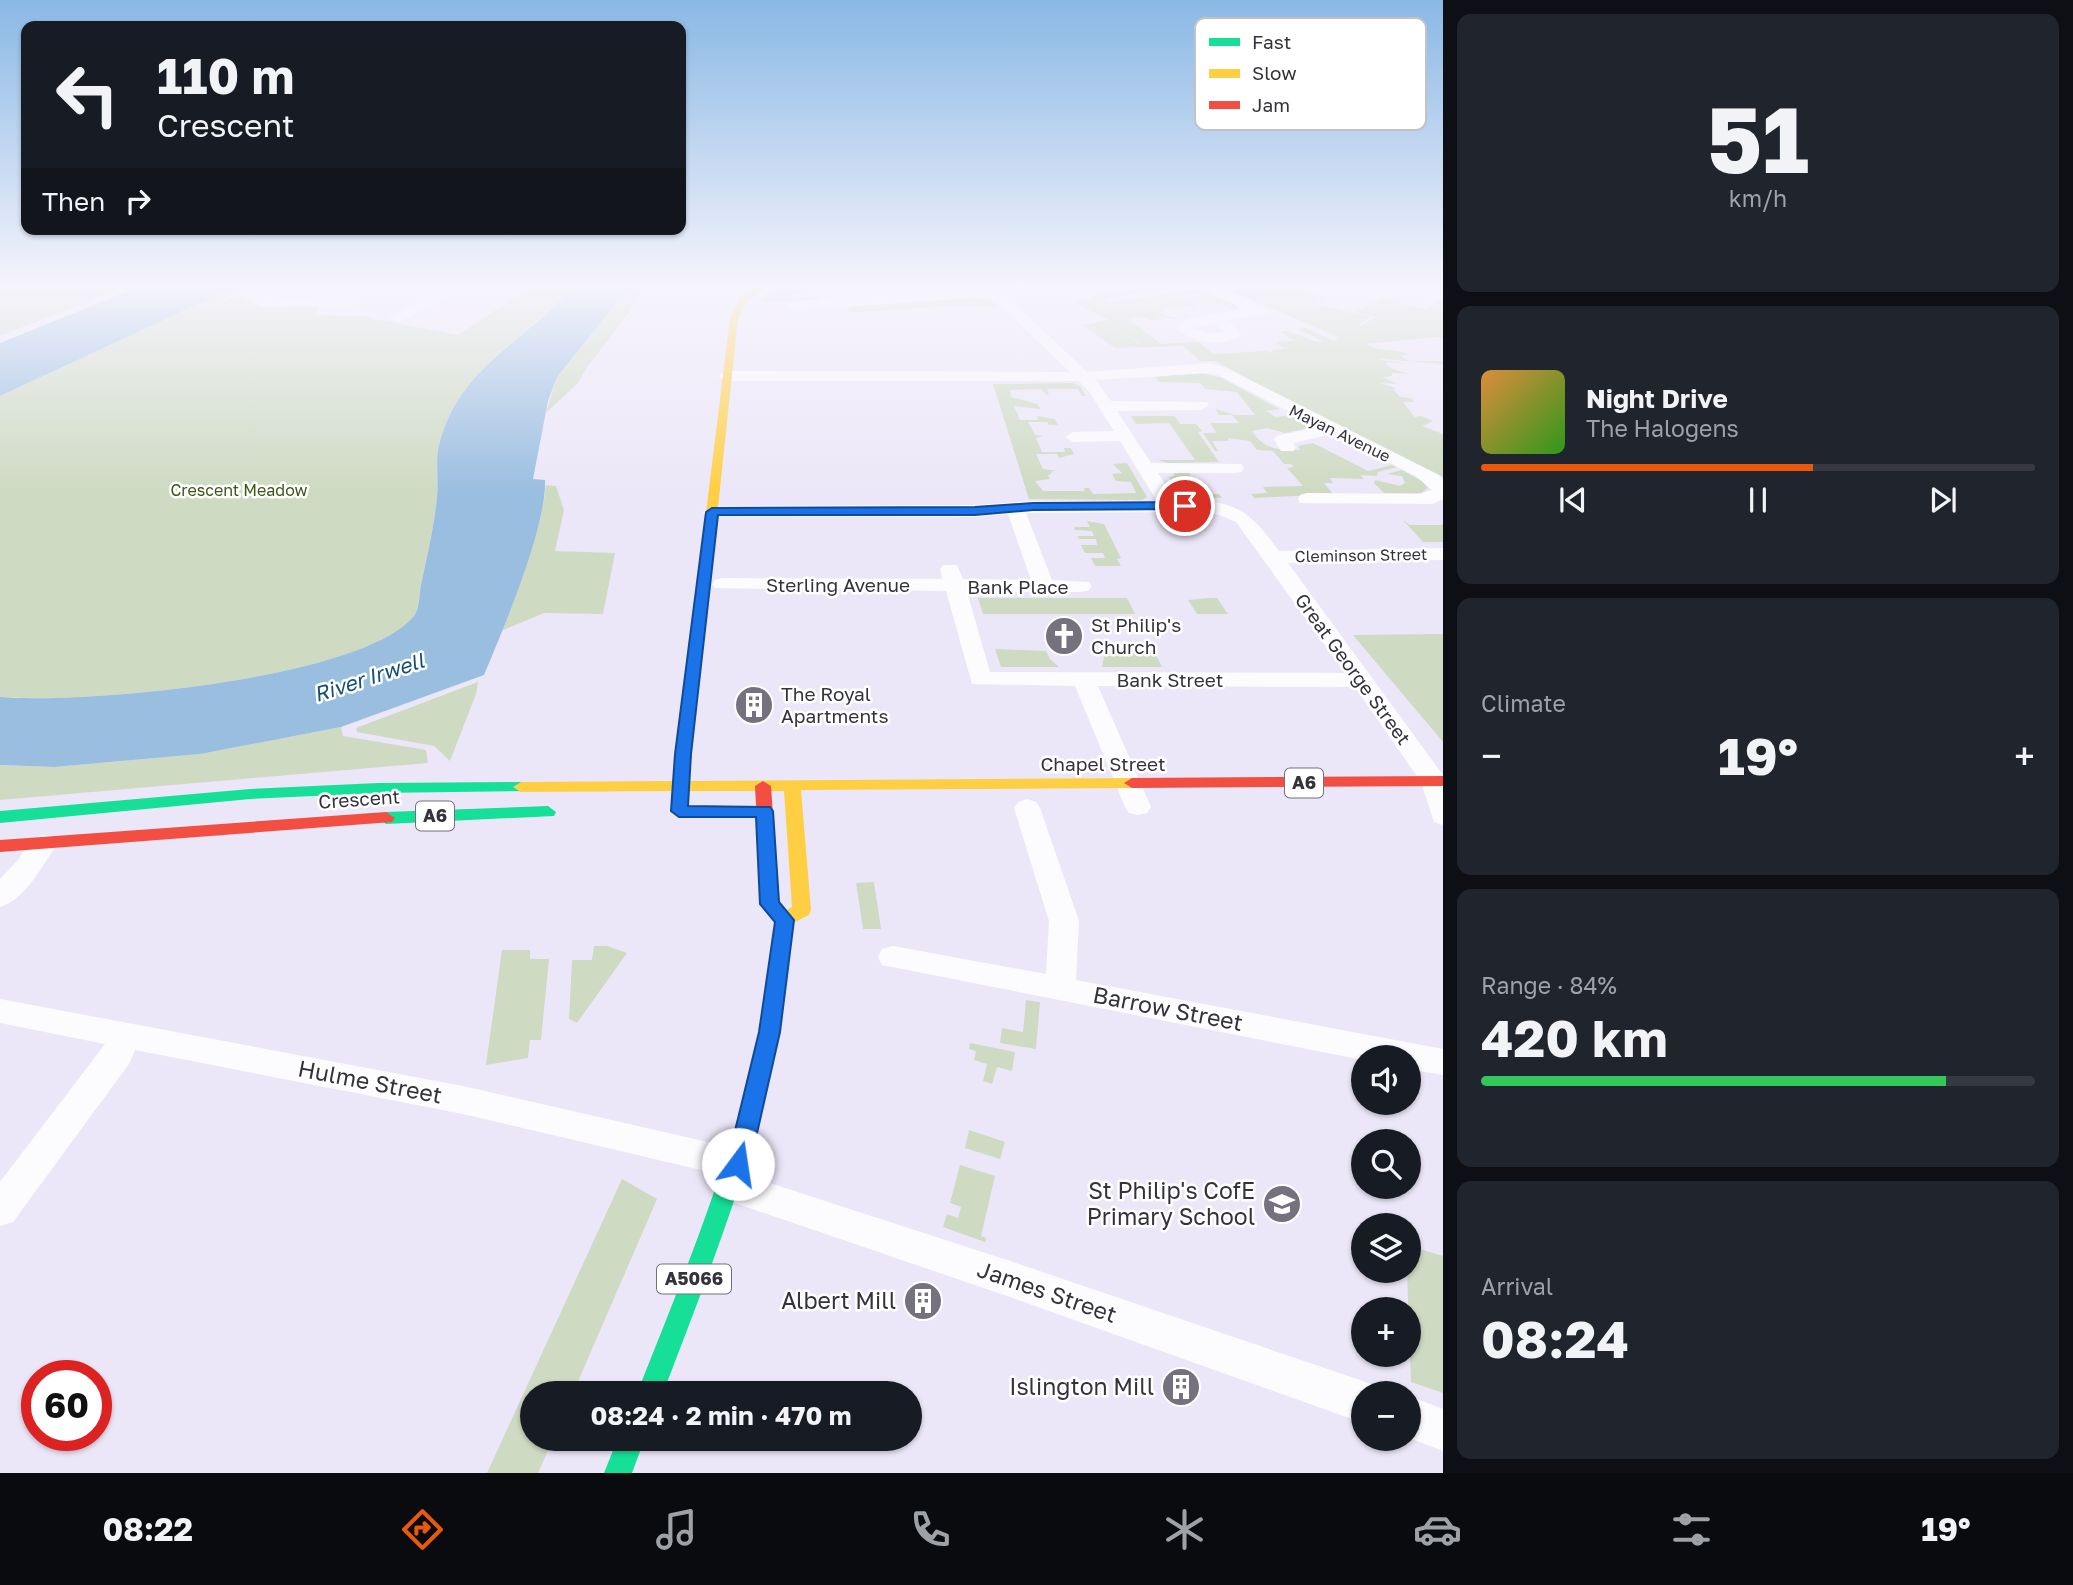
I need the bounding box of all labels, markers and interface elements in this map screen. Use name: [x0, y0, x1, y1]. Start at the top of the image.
legend: [1195, 18, 1426, 130]
text: Fast: [1252, 30, 1291, 53]
text: 110 m: [157, 46, 294, 105]
icon: left: [42, 49, 133, 140]
text: Slow: [1252, 61, 1297, 84]
text: 51: [1707, 84, 1809, 193]
text: Jam: [1252, 93, 1290, 116]
text: Crescent: [157, 106, 295, 144]
icon: right: [119, 182, 157, 220]
text: km/h: [1729, 184, 1787, 212]
text: Then: [42, 186, 105, 217]
text: Night Drive: [1586, 383, 1728, 414]
street label: Mayan Avenue: [1286, 400, 1394, 466]
text: The Halogens: [1586, 414, 1739, 442]
pin: [1155, 476, 1215, 536]
park label: Crescent Meadow: [170, 480, 308, 500]
icon: previous: [1554, 481, 1592, 519]
icon: pause: [1739, 481, 1777, 519]
icon: next: [1924, 481, 1962, 519]
icon: arrive: [1166, 487, 1204, 525]
street label: Cleminson Street: [1294, 544, 1428, 566]
street label: Sterling Avenue: [766, 573, 910, 596]
street label: Bank Place: [967, 575, 1069, 598]
street label: Great George Street: [1291, 589, 1416, 749]
place label: St Philip's Church: [1091, 613, 1181, 658]
church icon: St Philip's Church: [1043, 615, 1085, 657]
water label: River Irwell: [310, 647, 428, 707]
street label: Bank Street: [1117, 668, 1223, 691]
place label: The Royal Apartments: [781, 682, 889, 727]
building icon: The Royal Apartments: [733, 684, 775, 726]
text: Climate: [1481, 689, 1566, 717]
text: 19°: [1718, 724, 1798, 786]
text: −: [1481, 733, 1502, 778]
text: +: [2014, 733, 2035, 778]
street label: Chapel Street: [1040, 752, 1166, 775]
road number: A6: [1285, 768, 1323, 798]
street label: Crescent: [317, 784, 401, 813]
road number: A6: [416, 802, 454, 830]
text: Range · 84%: [1481, 971, 1617, 999]
street label: Barrow Street: [1091, 980, 1246, 1036]
text: 420 km: [1481, 1006, 1668, 1068]
map controls: [1351, 1045, 1421, 1451]
button: sound: [1351, 1045, 1421, 1115]
street label: Hulme Street: [296, 1053, 445, 1109]
position arrow: [701, 1127, 775, 1201]
button: search: [1351, 1129, 1421, 1199]
place label: St Philip's CofE Primary School: [1087, 1176, 1255, 1230]
school or university icon: St Philip's CofE Primary School: [1261, 1183, 1303, 1225]
button: layers: [1351, 1213, 1421, 1283]
street label: James Street: [974, 1254, 1121, 1328]
road number: A5066: [657, 1264, 731, 1294]
text: Arrival: [1481, 1272, 1553, 1300]
building icon: Albert Mill: [902, 1280, 944, 1322]
place label: Albert Mill: [781, 1286, 896, 1314]
button: +: [1351, 1297, 1421, 1367]
text: 08:24: [1481, 1307, 1629, 1369]
speed limit sign: 60: [21, 1360, 112, 1451]
building icon: Islington Mill: [1160, 1366, 1202, 1408]
place label: Islington Mill: [1009, 1372, 1154, 1400]
button: −: [1351, 1381, 1421, 1451]
text: 08:24 · 2 min · 470 m: [590, 1400, 852, 1431]
icon: directions: [398, 1505, 447, 1554]
icon: music: [652, 1505, 701, 1554]
icon: phone: [906, 1505, 955, 1554]
icon: climate: [1160, 1505, 1209, 1554]
icon: car: [1413, 1505, 1462, 1554]
icon: filters: [1667, 1505, 1716, 1554]
text: 08:22: [102, 1510, 193, 1548]
text: 19°: [1921, 1510, 1971, 1548]

